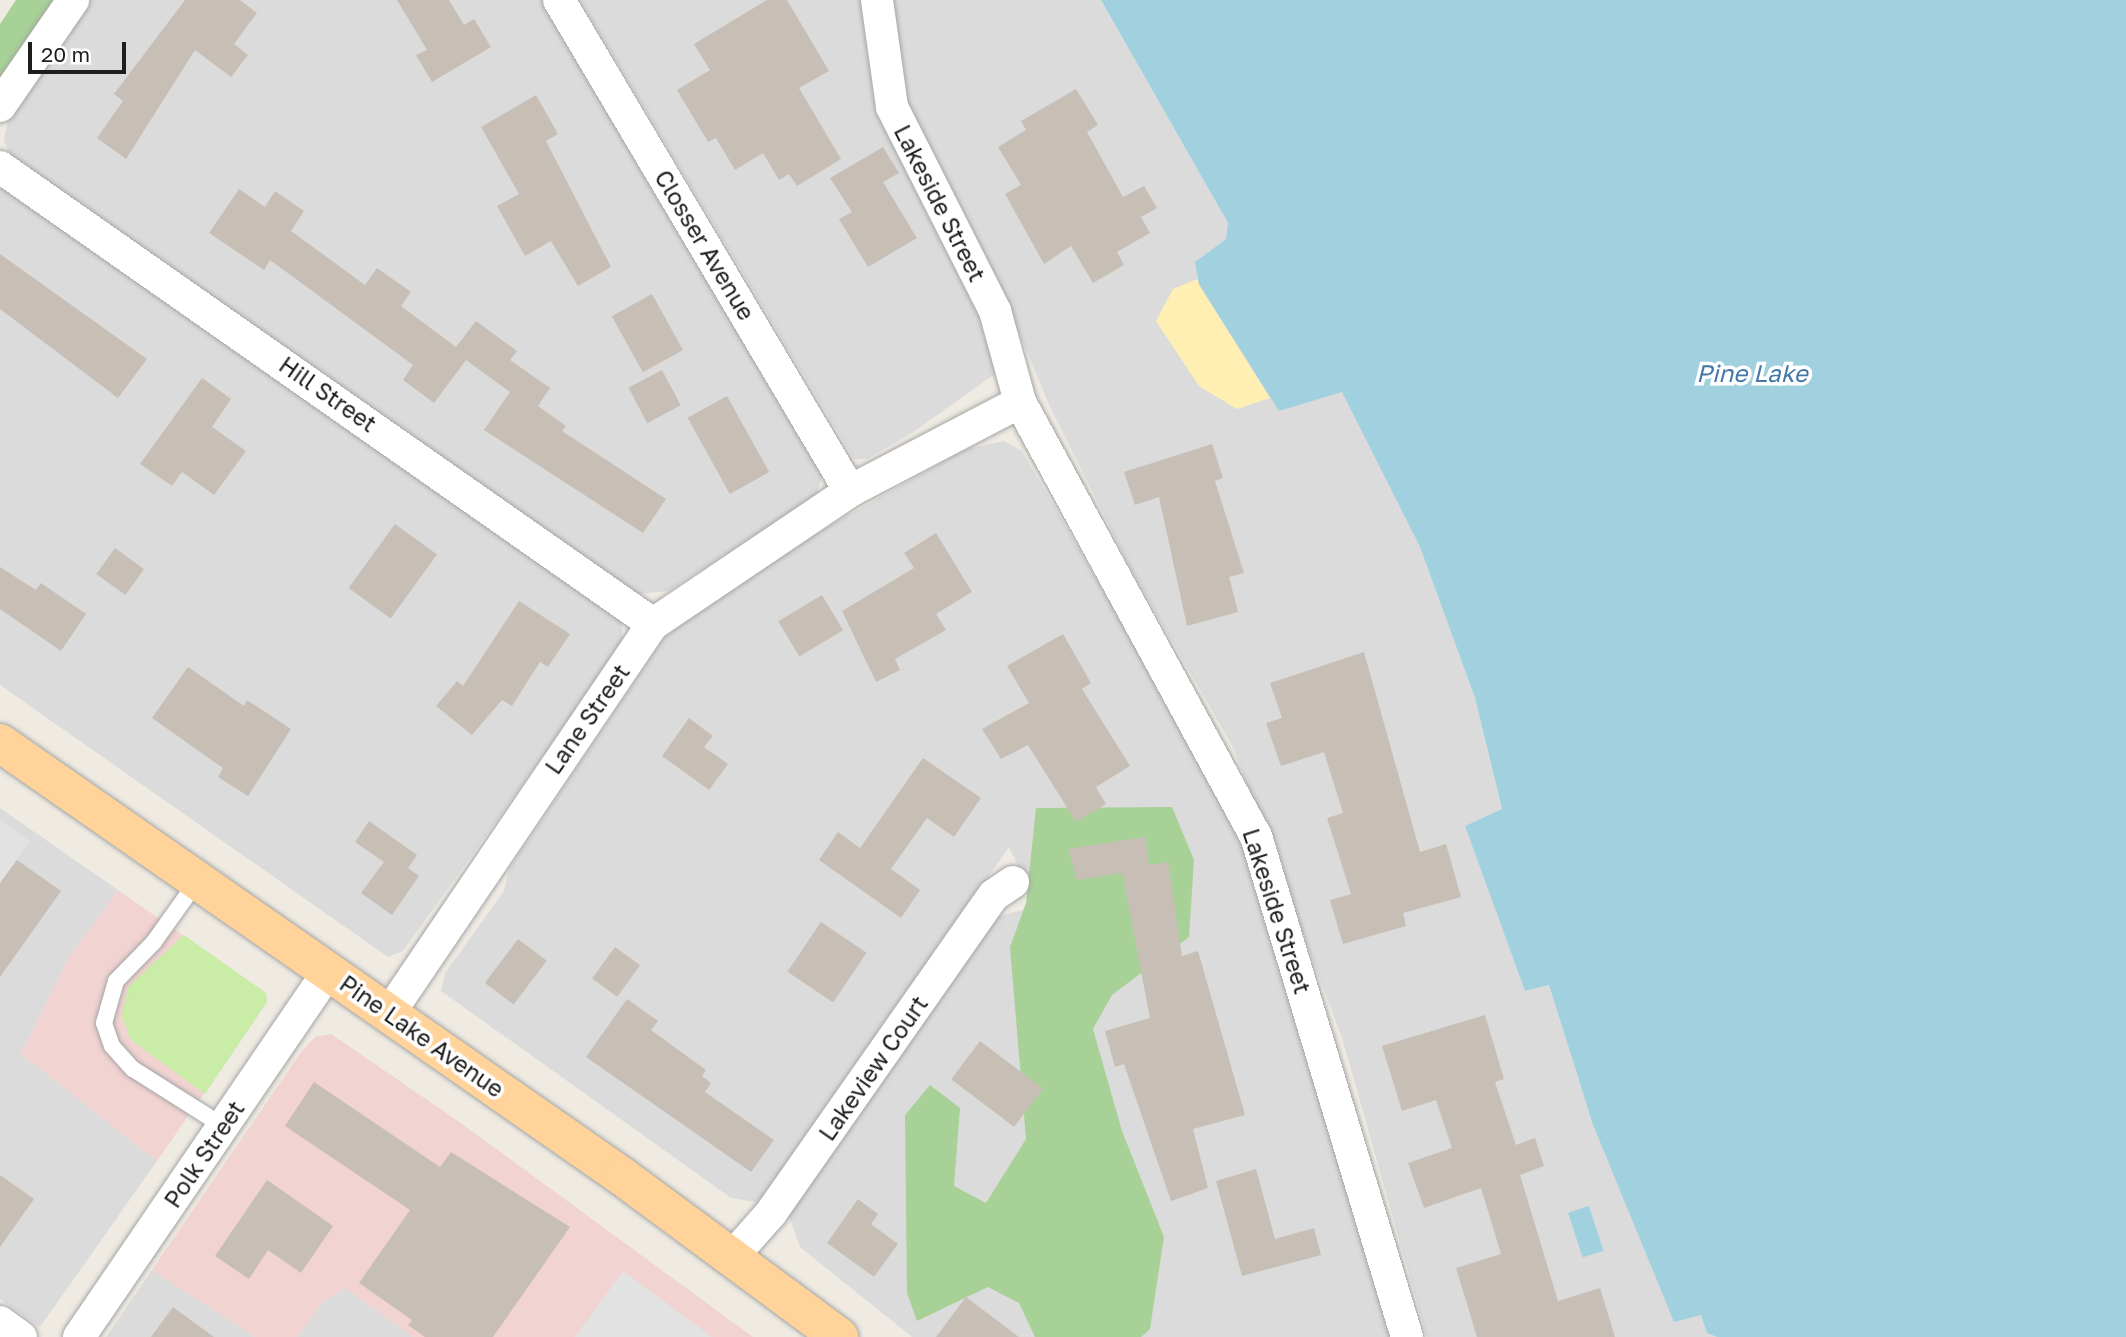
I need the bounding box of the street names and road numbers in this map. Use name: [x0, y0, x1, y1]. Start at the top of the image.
street label: Lakeside Street: [889, 120, 991, 286]
street label: Closser Avenue: [649, 165, 761, 325]
street label: Hill Street: [274, 351, 382, 437]
street label: Lane Street: [539, 659, 635, 779]
street label: Lakeside Street: [1237, 825, 1317, 997]
street label: Pine Lake Avenue: [335, 969, 509, 1103]
street label: Lakeview Court: [813, 990, 933, 1146]
street label: Polk Street: [158, 1095, 250, 1213]

